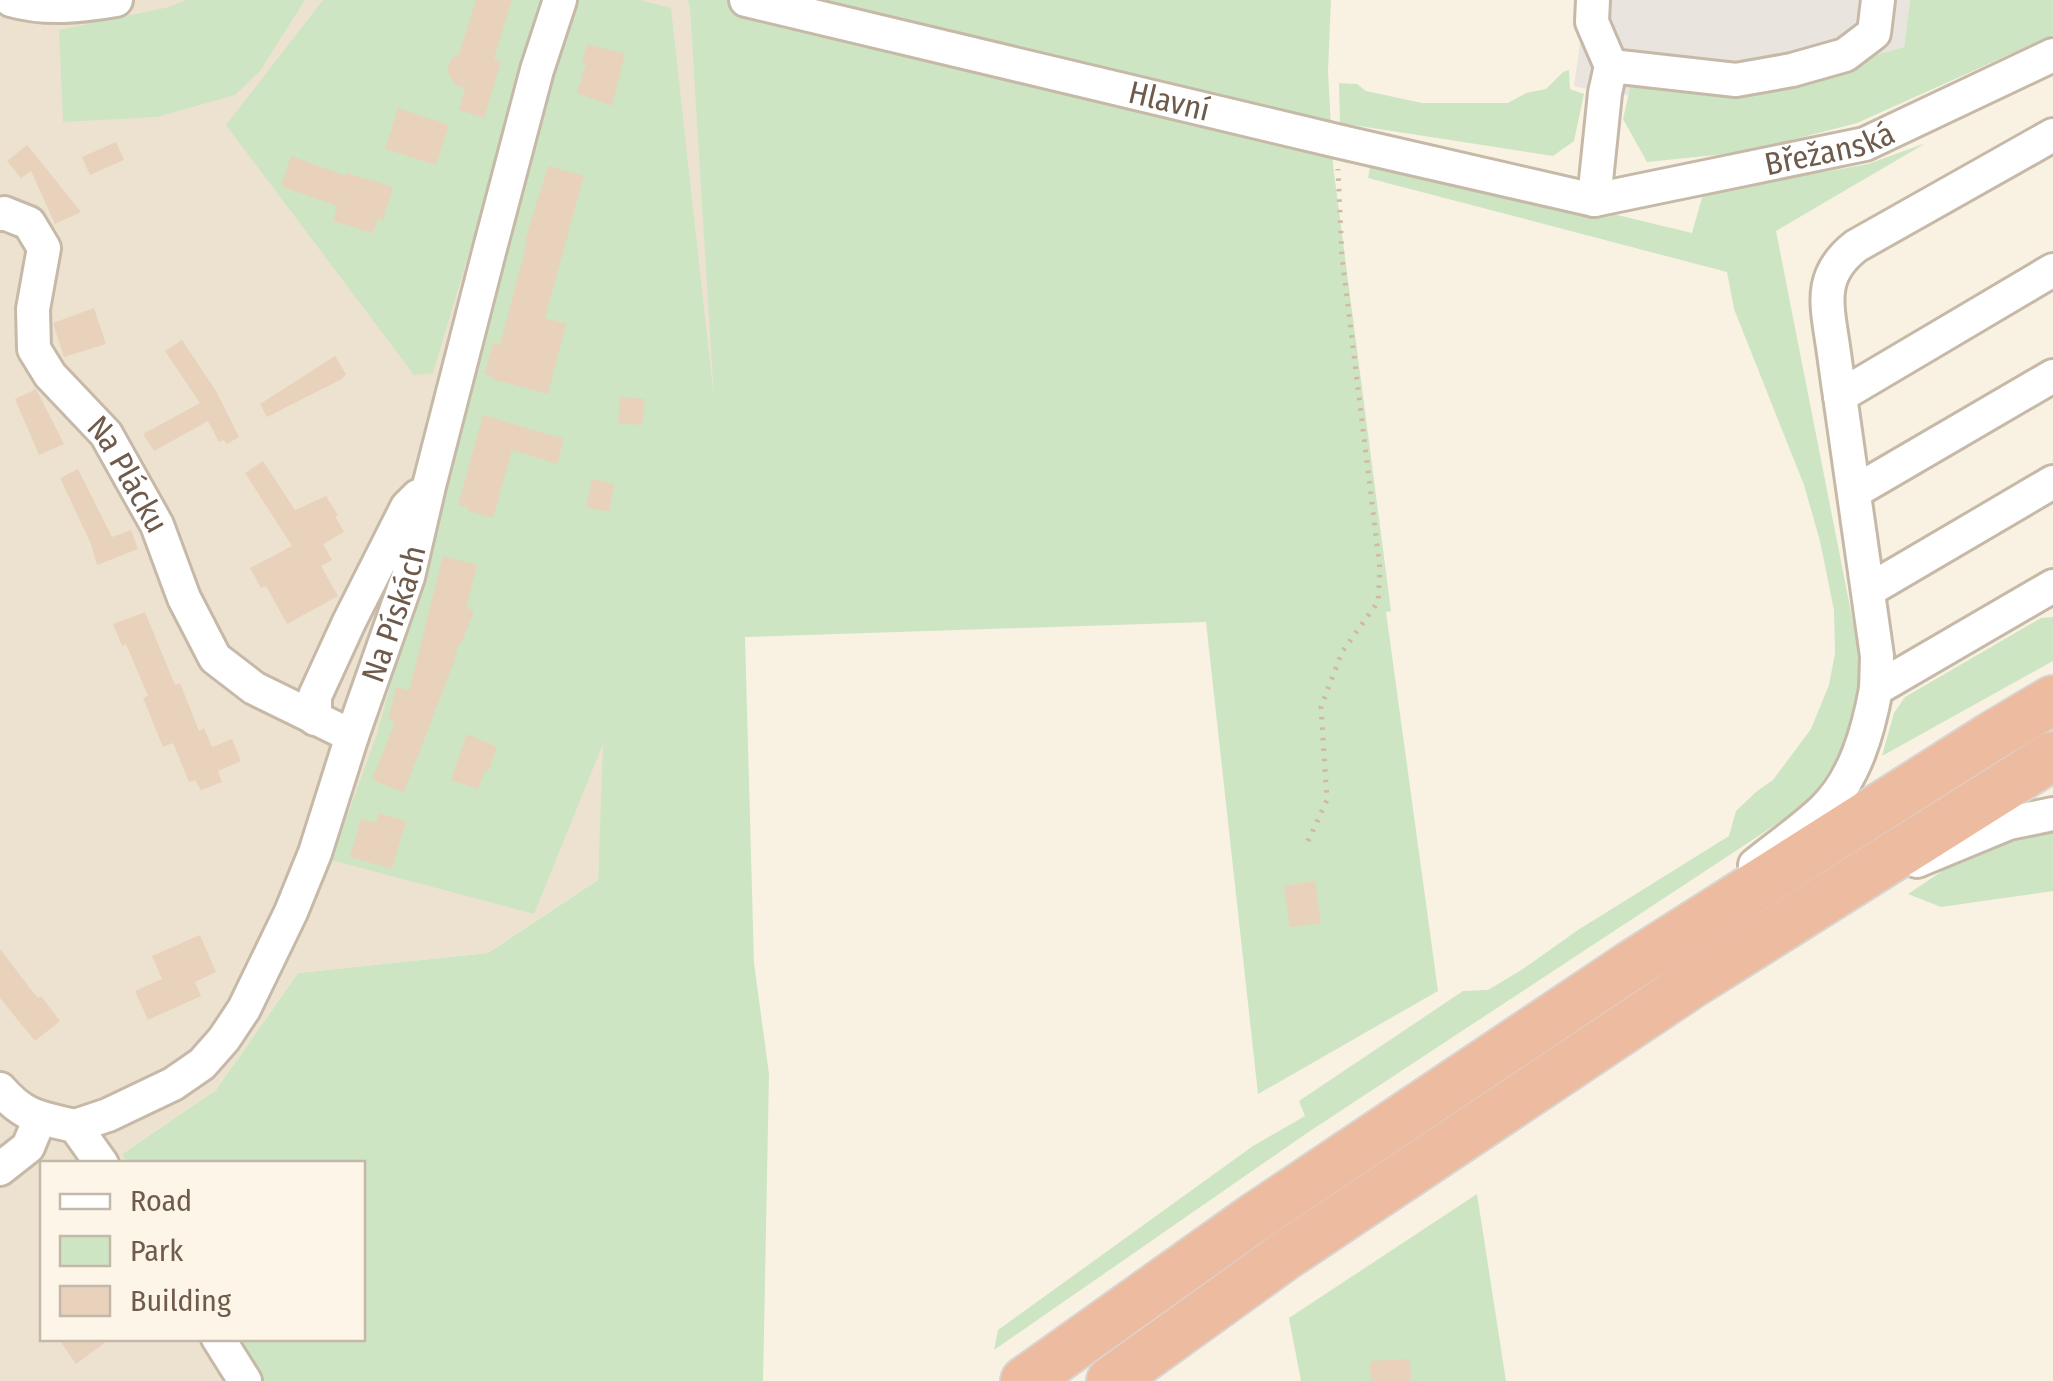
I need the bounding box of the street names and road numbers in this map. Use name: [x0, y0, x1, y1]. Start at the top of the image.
street label: Hlavní: [1125, 73, 1213, 129]
street label: Břežanská: [1761, 114, 1900, 183]
street label: Na Plácku: [80, 408, 176, 539]
street label: Na Pískách: [354, 542, 434, 687]

